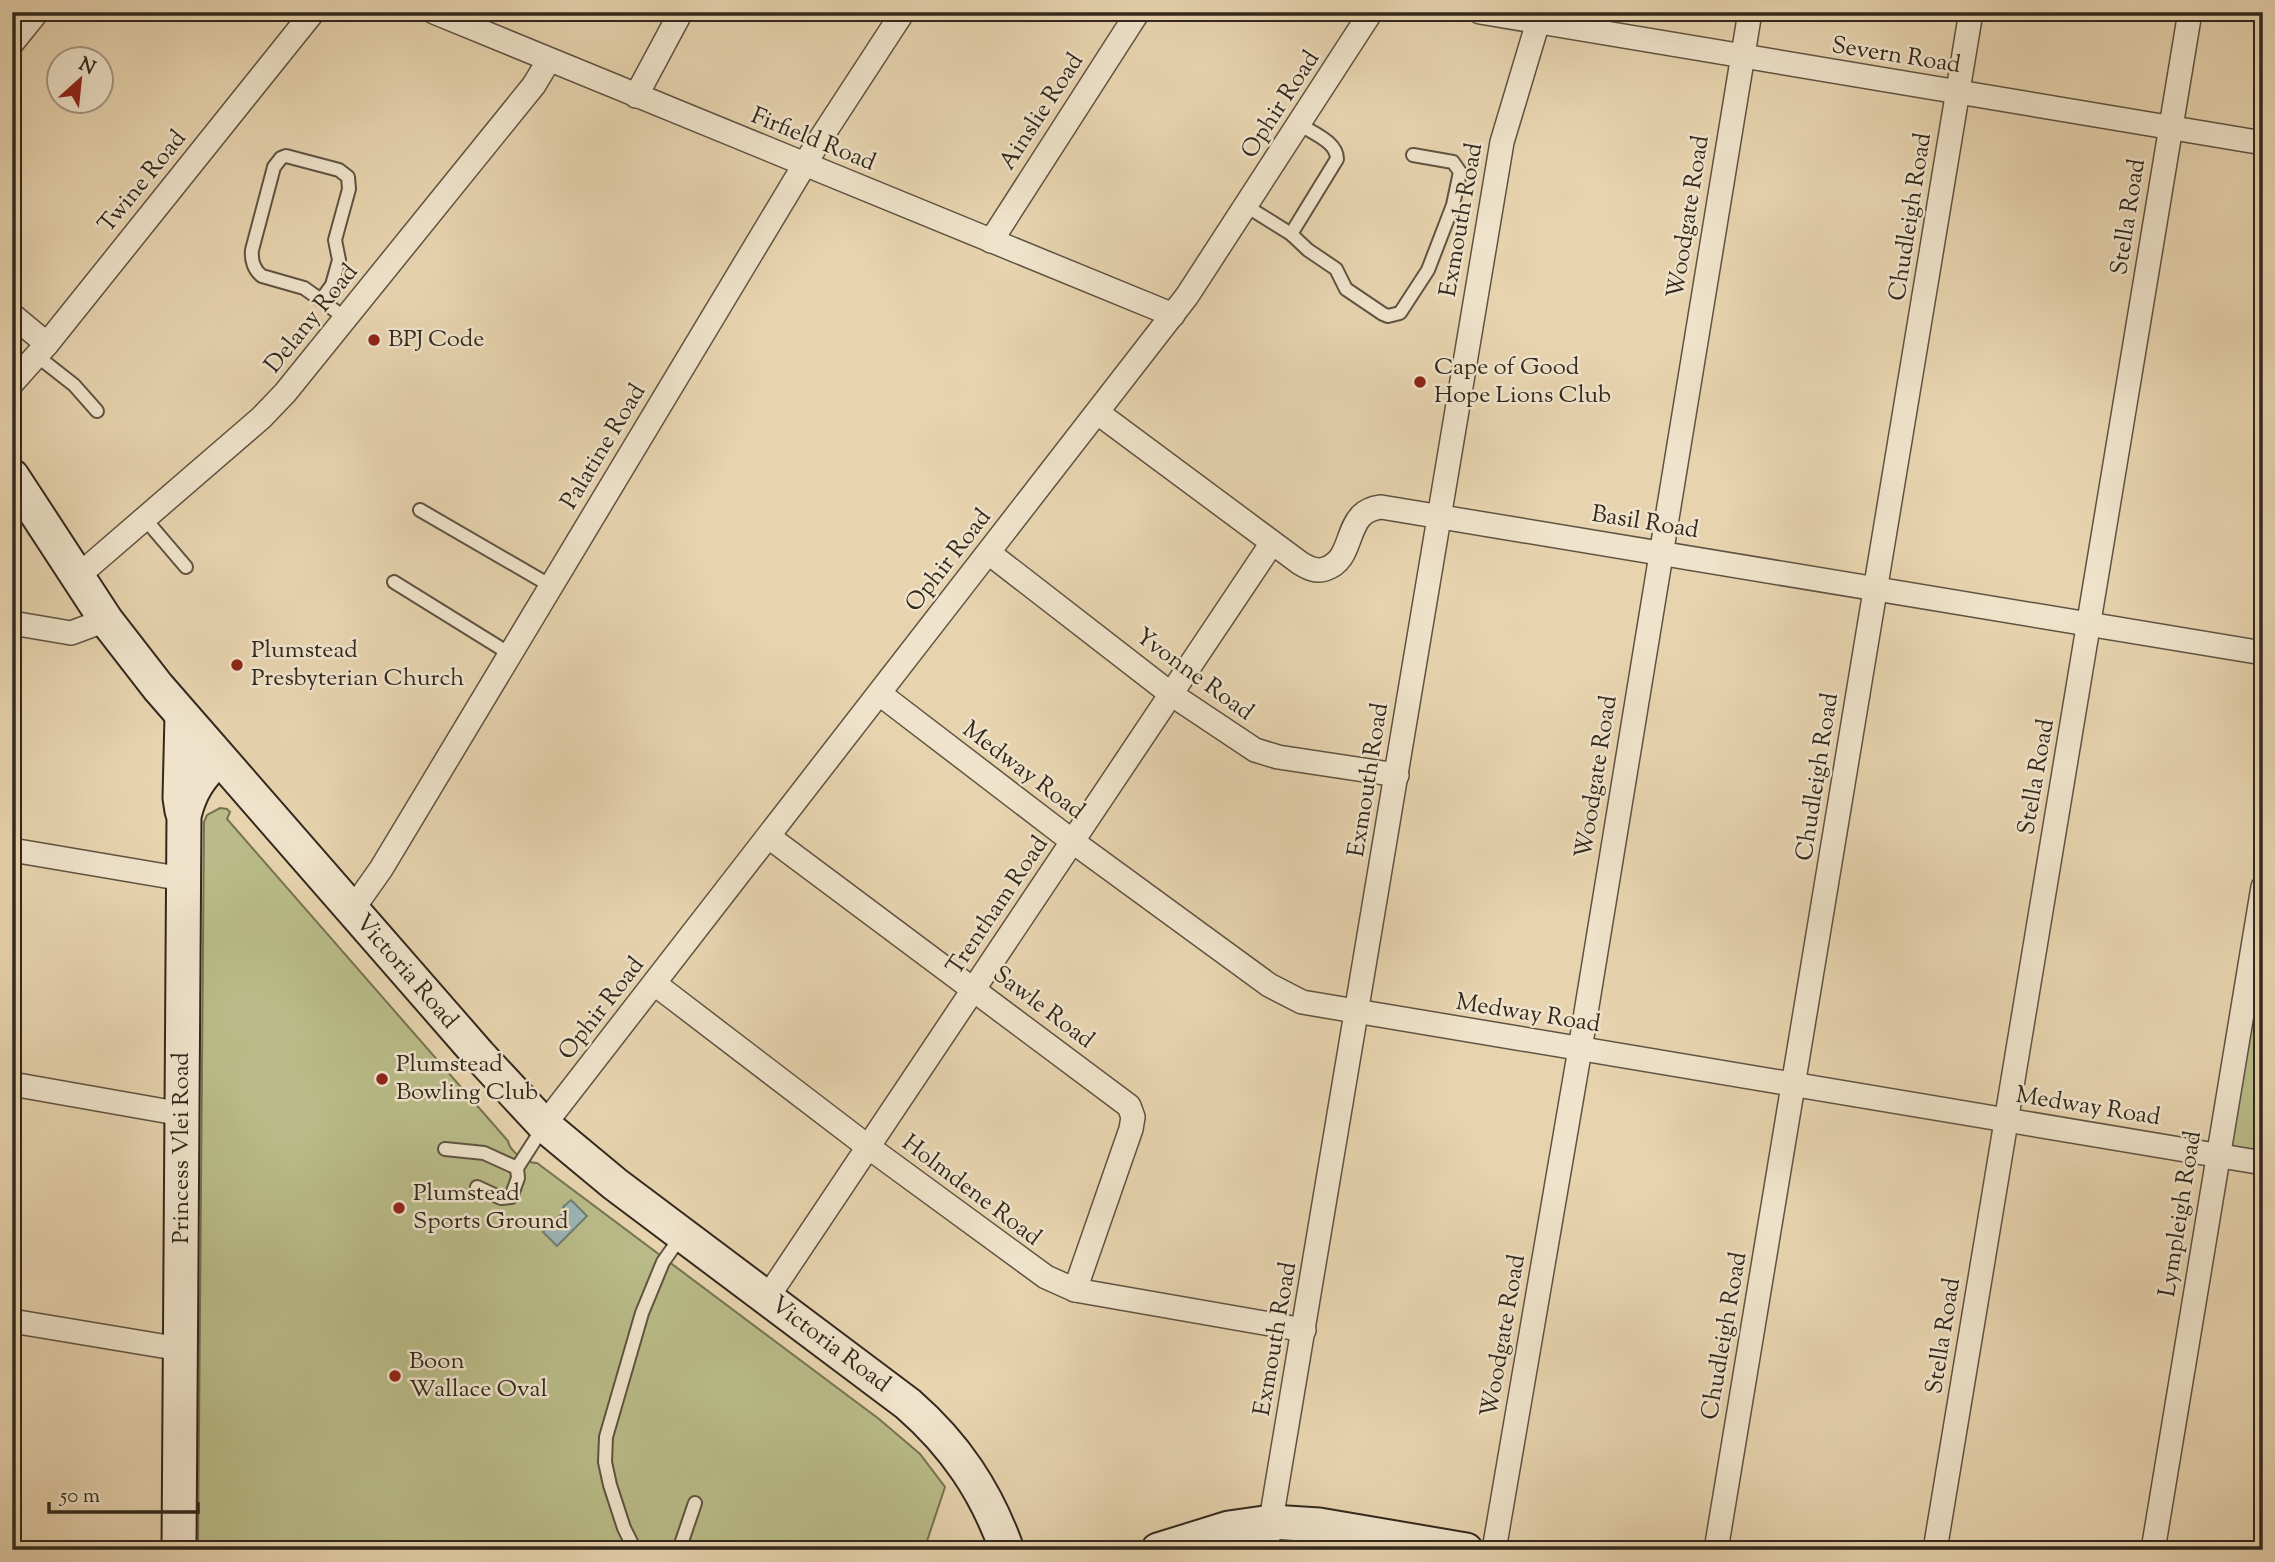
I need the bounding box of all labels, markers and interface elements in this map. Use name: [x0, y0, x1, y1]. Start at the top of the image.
street label: Severn Road: [1829, 29, 1963, 83]
street label: Ophir Road: [1233, 44, 1329, 166]
north arrow: [46, 46, 116, 116]
street label: Ainslie Road: [991, 46, 1093, 177]
text: N: [74, 52, 99, 83]
street label: Firfield Road: [746, 100, 881, 181]
street label: Twine Road: [91, 123, 195, 241]
street label: Chudleigh Road: [1881, 130, 1941, 304]
street label: Woodgate Road: [1659, 132, 1719, 301]
street label: Exmouth Road: [1432, 140, 1492, 300]
street label: Stella Road: [2103, 156, 2155, 277]
street label: Delany Road: [257, 257, 367, 381]
place label: BPJ Code: [388, 323, 484, 357]
marker: BPJ Code: [366, 332, 382, 348]
place label: Cape of Good Hope Lions Club: [1434, 351, 1611, 413]
marker: Cape of Good Hope Lions Club: [1412, 374, 1428, 390]
street label: Palatine Road: [553, 377, 655, 516]
street label: Basil Road: [1589, 498, 1702, 548]
street label: Ophir Road: [898, 502, 1000, 620]
street label: Yvonne Road: [1128, 620, 1260, 730]
place label: Plumstead Presbyterian Church: [251, 634, 464, 696]
marker: Plumstead Presbyterian Church: [229, 657, 245, 673]
street label: Chudleigh Road: [1788, 690, 1848, 864]
street label: Woodgate Road: [1567, 692, 1627, 861]
street label: Exmouth Road: [1340, 700, 1398, 859]
street label: Medway Road: [955, 714, 1092, 829]
street label: Stella Road: [2010, 716, 2064, 838]
street label: Trentham Road: [939, 829, 1057, 982]
street label: Victoria Road: [346, 907, 466, 1037]
street label: Ophir Road: [551, 950, 653, 1068]
street label: Sawle Road: [985, 958, 1101, 1058]
street label: Medway Road: [1453, 986, 1603, 1042]
place label: Plumstead Bowling Club: [396, 1048, 538, 1110]
street label: Princess Vlei Road: [165, 1052, 199, 1244]
marker: Plumstead Bowling Club: [374, 1071, 390, 1087]
street label: Medway Road: [2013, 1079, 2163, 1135]
street label: Holmdene Road: [894, 1127, 1048, 1255]
street label: Lympleigh Road: [2151, 1128, 2211, 1300]
place label: Plumstead Sports Ground: [413, 1177, 569, 1239]
marker: Plumstead Sports Ground: [391, 1200, 407, 1216]
street label: Chudleigh Road: [1694, 1249, 1757, 1423]
street label: Woodgate Road: [1473, 1251, 1535, 1420]
street label: Exmouth Road: [1246, 1259, 1306, 1419]
street label: Stella Road: [1918, 1275, 1970, 1396]
street label: Victoria Road: [763, 1288, 898, 1402]
place label: Boon Wallace Oval: [409, 1345, 548, 1407]
marker: Boon Wallace Oval: [387, 1368, 403, 1384]
scale bar: [49, 1471, 198, 1515]
text: 50 m: [59, 1482, 100, 1512]

